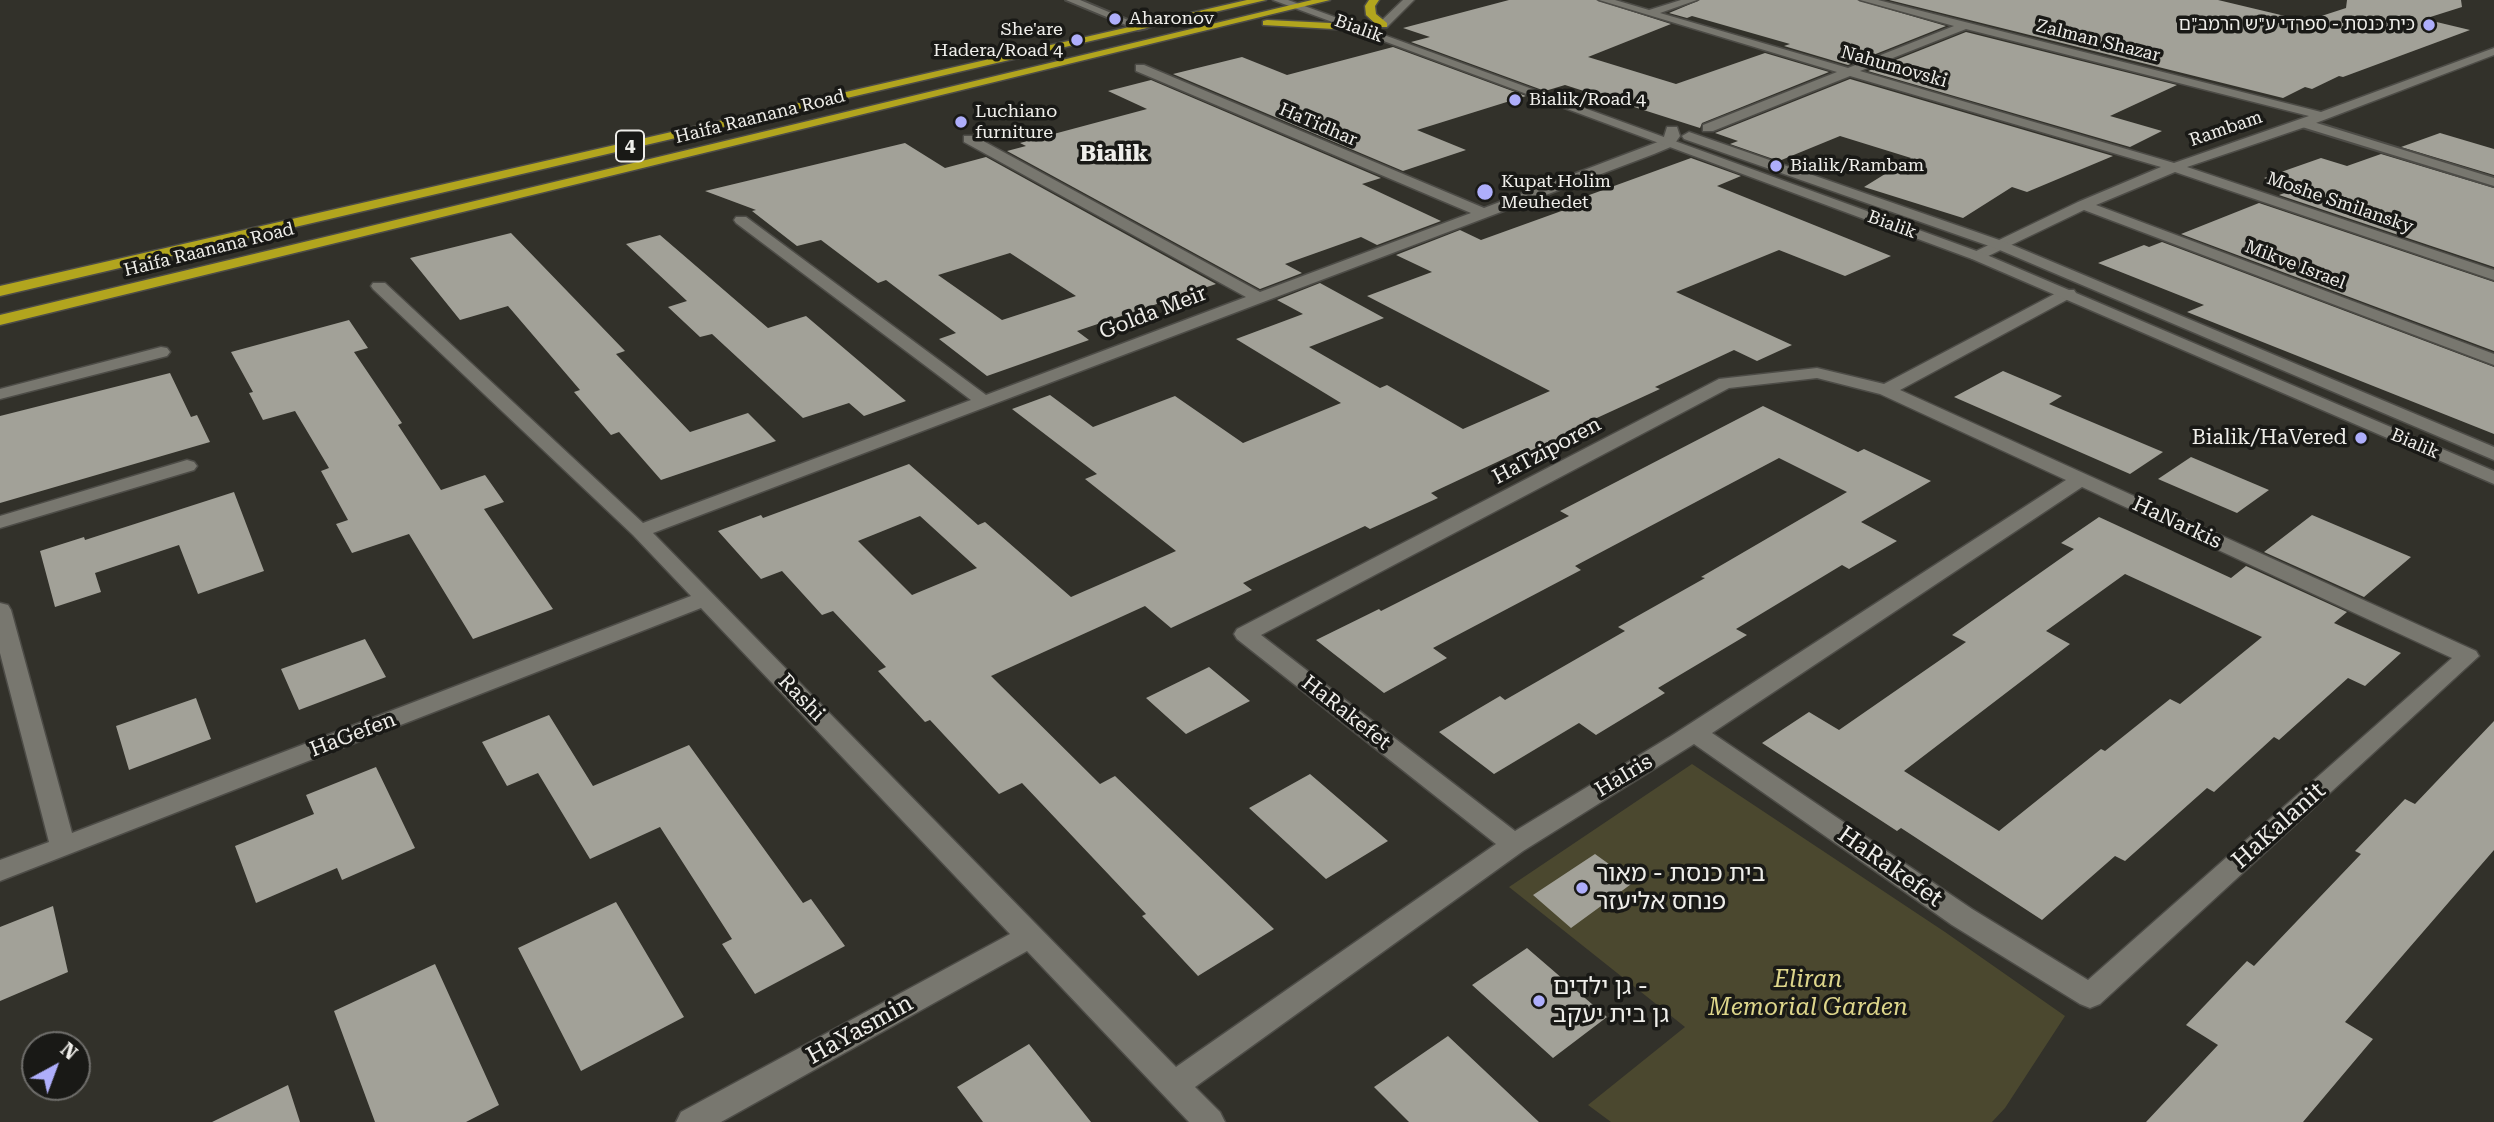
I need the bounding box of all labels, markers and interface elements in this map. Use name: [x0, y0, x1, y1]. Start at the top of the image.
place label: Aharonov: [1129, 8, 1214, 30]
street label: Bialik: [1332, 10, 1386, 48]
marker: Aharonov: [1107, 11, 1123, 27]
place label: כית כנסת - ספרדי ע"ש הרמב"ם: [2179, 14, 2415, 36]
street label: Zalman Shazar: [2034, 15, 2162, 67]
marker: כית כנסת - ספרדי ע"ש הרמב"ם: [2421, 17, 2437, 33]
place label: She'are Hadera/Road 4: [933, 19, 1063, 61]
marker: She'are Hadera/Road 4: [1069, 32, 1085, 48]
street label: Nahumovski: [1838, 42, 1950, 92]
street label: Haifa Raanana Road: [673, 85, 847, 149]
place label: Bialik/Road 4: [1529, 89, 1646, 111]
marker: Bialik/Road 4: [1507, 92, 1523, 108]
street label: HaTidhar: [1276, 99, 1360, 151]
place label: Luchiano furniture: [975, 101, 1057, 144]
street label: Rambam: [2187, 106, 2265, 152]
marker: Luchiano furniture: [953, 114, 969, 130]
road number: 4: [616, 130, 644, 162]
district label: Bialik: [1080, 140, 1148, 168]
place label: Bialik/Rambam: [1790, 155, 1924, 177]
marker: Bialik/Rambam: [1768, 158, 1784, 174]
street label: Moshe Smilansky: [2264, 168, 2416, 238]
place label: Kupat Holim Meuhedet: [1501, 171, 1611, 214]
marker: Kupat Holim Meuhedet: [1475, 182, 1495, 202]
street label: Bialik: [1865, 206, 1919, 244]
street label: Haifa Raanana Road: [122, 218, 296, 282]
street label: Mikve Israel: [2242, 236, 2348, 294]
street label: Golda Meir: [1096, 281, 1210, 345]
street label: HaTziporen: [1488, 412, 1606, 490]
street label: Bialik: [2388, 424, 2442, 464]
place label: Bialik/HaVered: [2192, 425, 2347, 451]
marker: Bialik/HaVered: [2353, 430, 2369, 446]
street label: HaNarkis: [2129, 491, 2225, 555]
street label: Rashi: [772, 669, 830, 727]
street label: HaRakefet: [1296, 670, 1396, 756]
street label: HaGefen: [306, 707, 400, 763]
street label: HaIris: [1591, 749, 1657, 803]
street label: HaKalanit: [2226, 777, 2332, 875]
street label: HaRakefet: [1832, 820, 1948, 914]
place label: בית כנסת - מאור פנחס אליעזר: [1596, 860, 1765, 916]
marker: בית כנסת - מאור פנחס אליעזר: [1574, 880, 1590, 896]
park label: Eliran Memorial Garden: [1708, 966, 1908, 1022]
place label: גן ילדים - גן בית יעקב: [1553, 973, 1669, 1029]
street label: HaYasmin: [802, 989, 918, 1071]
marker: גן ילדים - גן בית יעקב: [1531, 993, 1547, 1009]
north arrow: [21, 1031, 91, 1101]
text: N: [56, 1038, 82, 1065]

